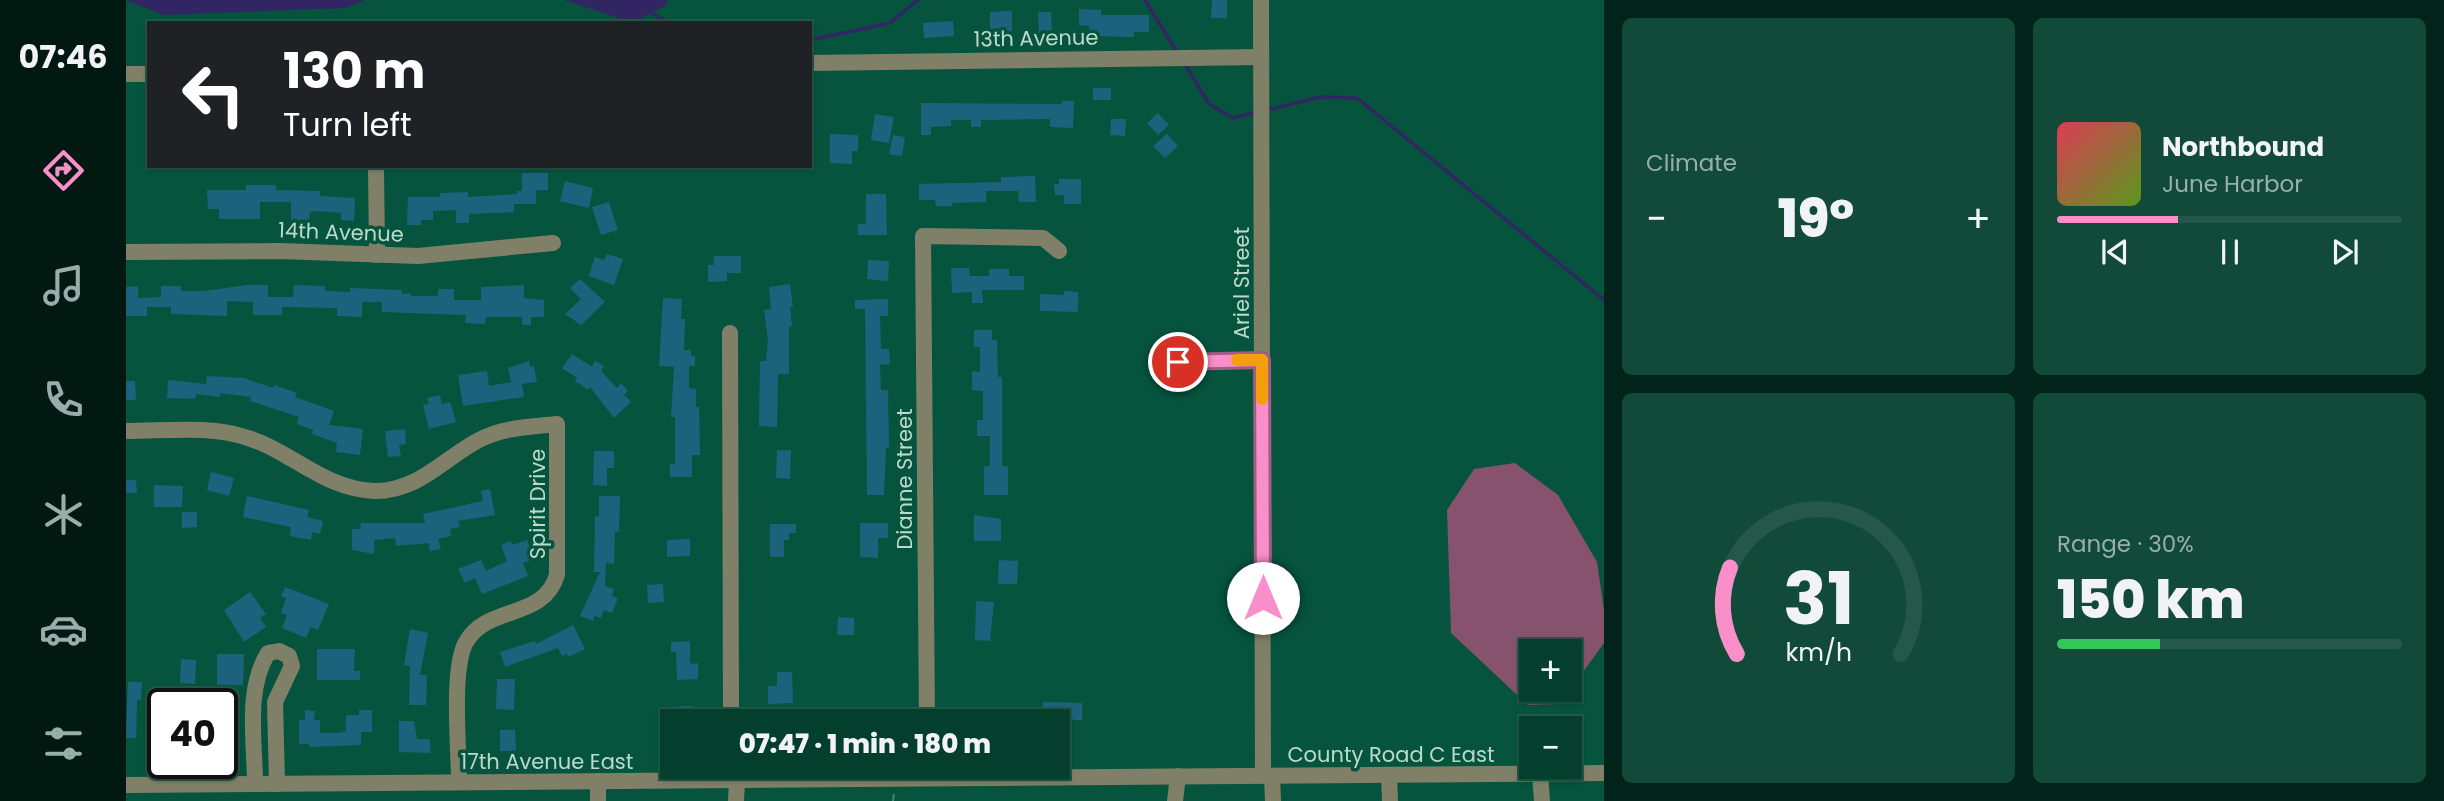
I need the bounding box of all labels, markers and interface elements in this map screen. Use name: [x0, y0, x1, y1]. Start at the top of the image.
street label: 13th Avenue: [973, 22, 1099, 54]
text: 07:46: [18, 34, 108, 79]
text: 130 m: [283, 37, 425, 105]
icon: left: [168, 49, 259, 140]
text: Turn left: [283, 102, 412, 147]
text: Northbound: [2162, 129, 2324, 165]
icon: directions: [39, 146, 88, 195]
text: Climate: [1646, 147, 1737, 179]
text: June Harbor: [2162, 168, 2303, 200]
text: 19°: [1778, 182, 1854, 255]
text: −: [1646, 192, 1667, 245]
text: +: [1965, 192, 1991, 245]
street label: 14th Avenue: [278, 215, 404, 249]
street label: Ariel Street: [1227, 227, 1256, 339]
icon: previous: [2096, 233, 2134, 271]
icon: pause: [2211, 233, 2249, 271]
icon: next: [2326, 233, 2364, 271]
icon: music: [39, 261, 88, 310]
pin: [1148, 332, 1208, 392]
icon: arrive: [1159, 343, 1197, 381]
icon: phone: [39, 375, 88, 424]
street label: Dianne Street: [890, 408, 919, 550]
street label: Spirit Drive: [523, 449, 552, 559]
icon: climate: [39, 490, 88, 539]
text: Range · 30%: [2057, 528, 2194, 560]
text: 31: [1783, 548, 1854, 649]
position arrow: [1226, 561, 1300, 635]
text: 150 km: [2057, 563, 2244, 636]
icon: car: [39, 605, 88, 654]
text: km/h: [1785, 635, 1852, 670]
map controls: [1519, 639, 1582, 779]
button: +: [1519, 639, 1582, 702]
speed limit sign: 40: [147, 688, 238, 779]
button: −: [1519, 716, 1582, 779]
icon: filters: [39, 719, 88, 768]
text: 07:47 · 1 min · 180 m: [739, 726, 991, 762]
street label: County Road C East: [1287, 740, 1495, 769]
street label: 17th Avenue East: [461, 747, 633, 776]

